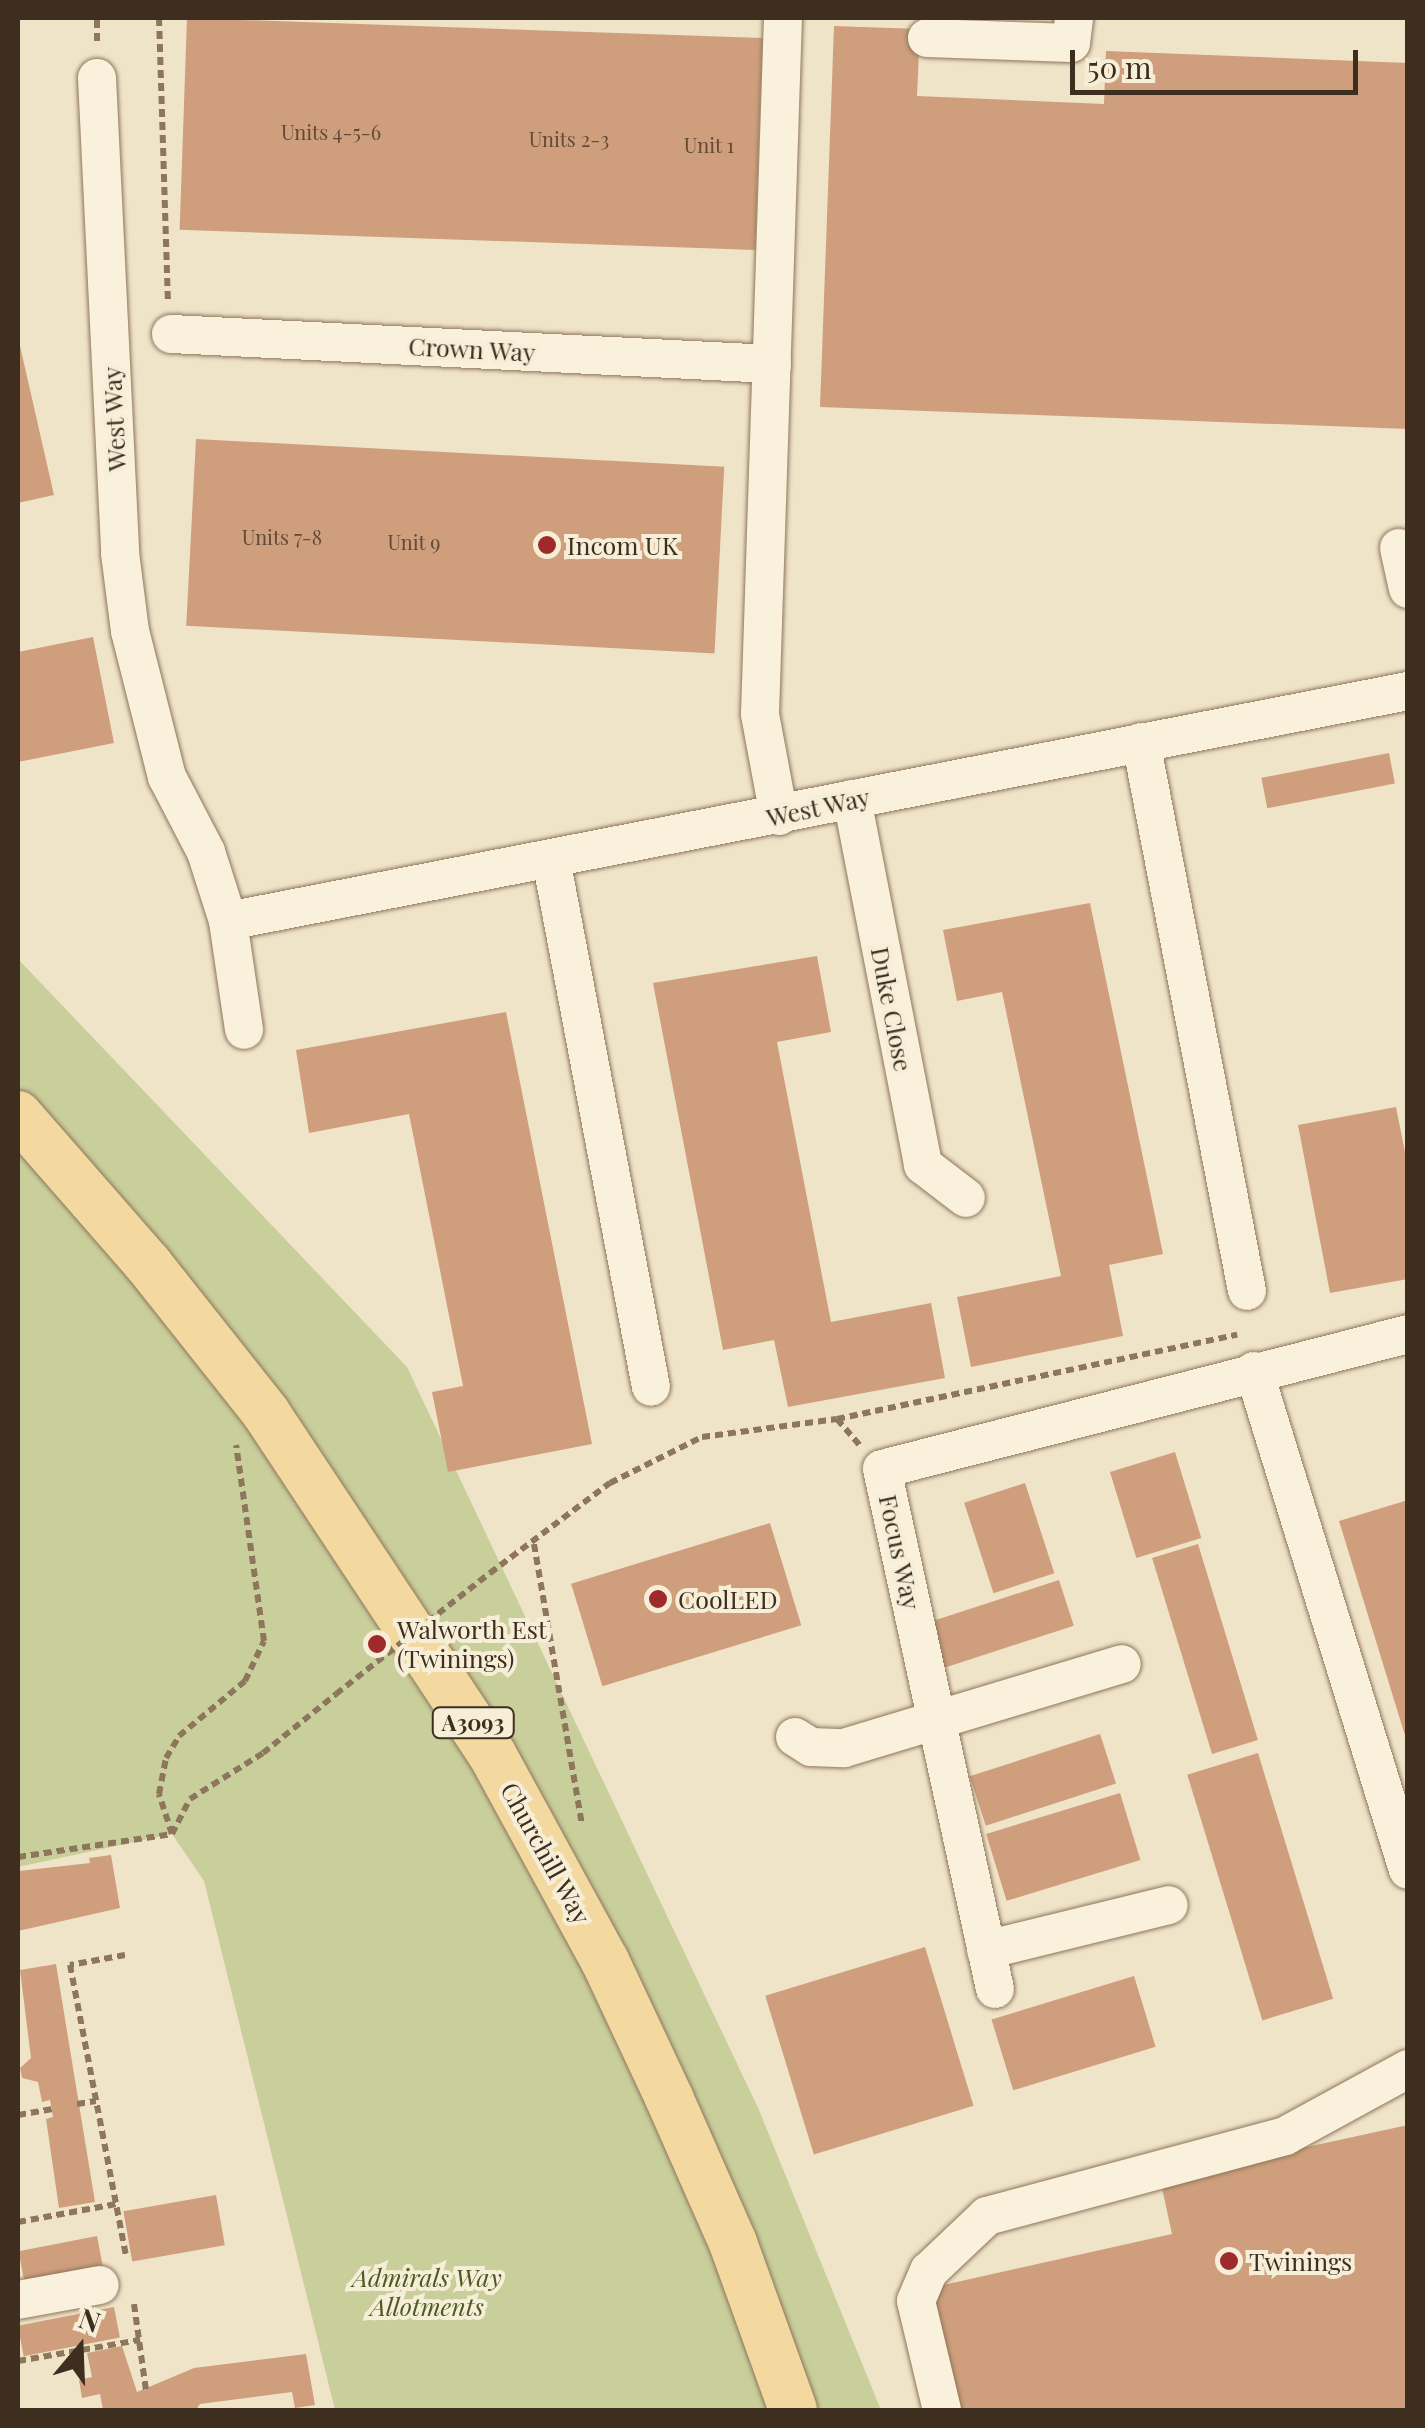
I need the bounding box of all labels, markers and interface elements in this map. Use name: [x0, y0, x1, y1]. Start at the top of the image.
scale bar: [1075, 30, 1362, 92]
text: 50 m: [1087, 47, 1152, 87]
house number: Units 4-5-6: [281, 119, 381, 143]
house number: Units 2-3: [529, 126, 609, 150]
house number: Unit 1: [684, 132, 734, 156]
street label: Crown Way: [407, 331, 537, 367]
street label: West Way: [96, 365, 132, 473]
house number: Units 7-8: [242, 524, 322, 548]
house number: Unit 9: [387, 529, 441, 553]
place label: Incom UK: [567, 530, 678, 560]
marker: Incom UK: [536, 534, 558, 556]
street label: West Way: [763, 781, 873, 833]
street label: Duke Close: [865, 944, 919, 1074]
street label: Focus Way: [873, 1491, 927, 1613]
place label: CoolLED: [678, 1584, 777, 1614]
marker: CoolLED: [647, 1588, 669, 1610]
place label: Walworth Est (Twinings): [397, 1615, 547, 1674]
marker: Walworth Est (Twinings): [366, 1633, 388, 1655]
road number: A3093: [430, 1706, 516, 1740]
street label: Churchill Way: [495, 1777, 597, 1929]
place label: Twinings: [1249, 2246, 1352, 2276]
marker: Twinings: [1218, 2250, 1240, 2272]
park label: Admirals Way Allotments: [352, 2263, 502, 2322]
north arrow: [30, 2298, 130, 2398]
text: N: [74, 2298, 106, 2340]

